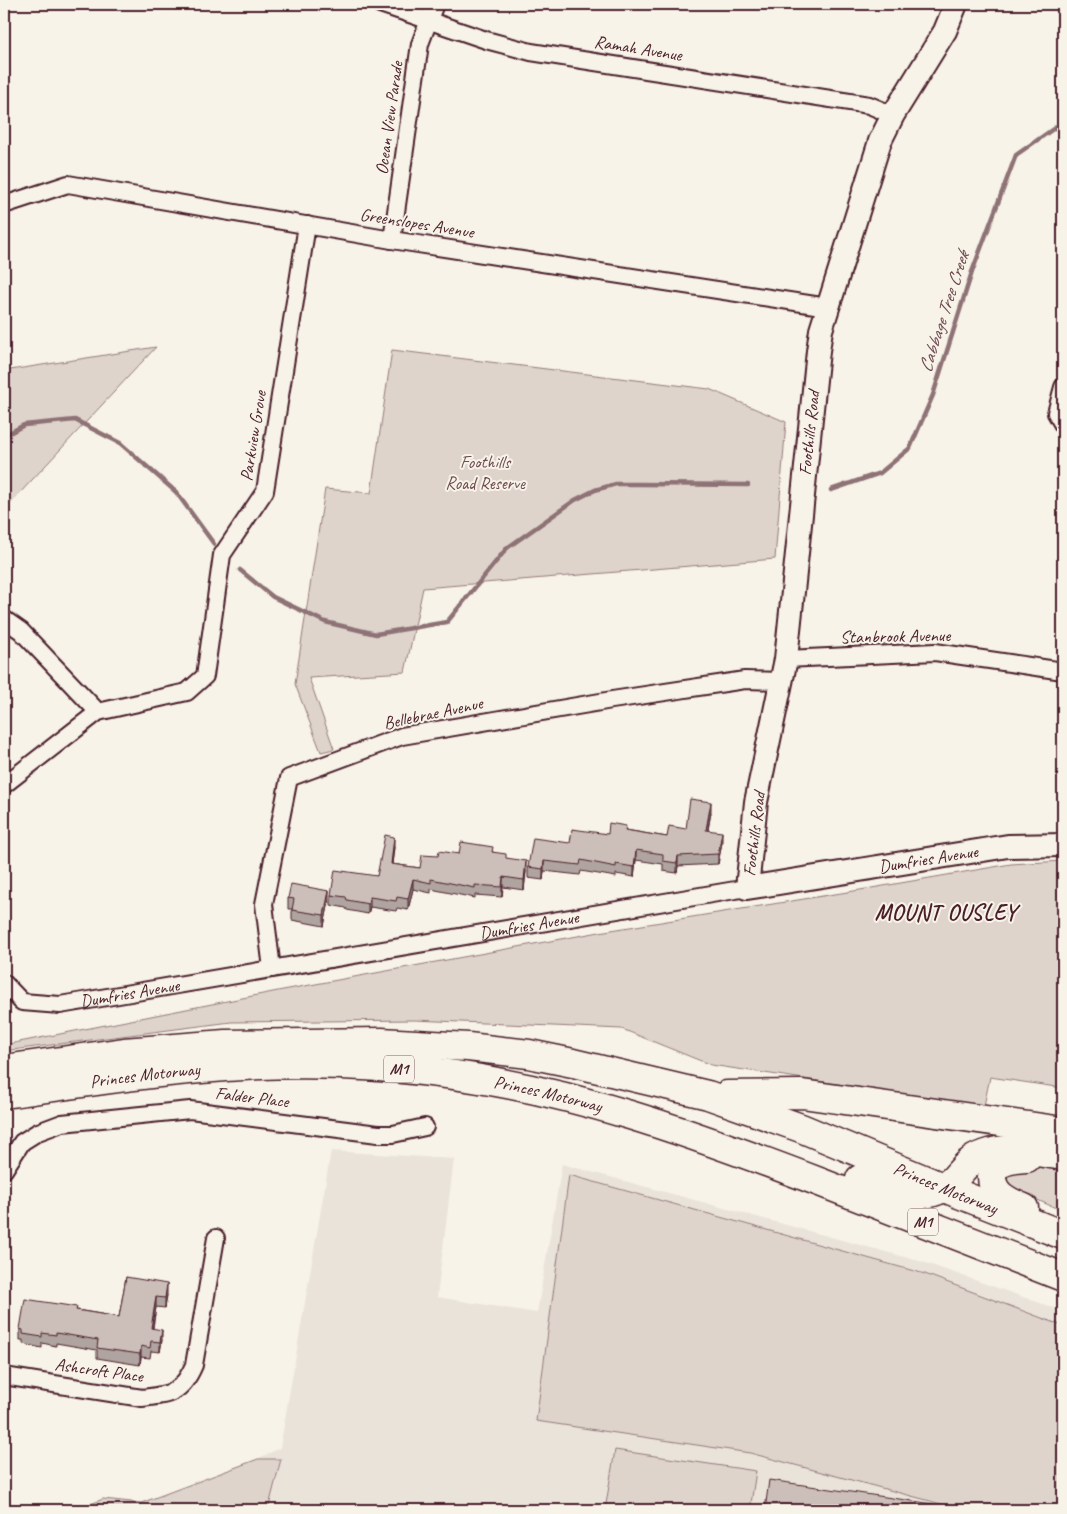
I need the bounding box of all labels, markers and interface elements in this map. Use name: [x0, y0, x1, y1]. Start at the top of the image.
street label: Ramah Avenue: [593, 30, 685, 66]
street label: Ocean View Parade: [370, 59, 408, 176]
street label: Greenslopes Avenue: [358, 203, 477, 243]
water label: Cabbage Tree Creek: [913, 245, 976, 375]
street label: Foothills Road: [794, 387, 825, 476]
street label: Parkview Grove: [235, 388, 271, 483]
park label: Foothills Road Reserve: [445, 451, 526, 494]
street label: Stanbrook Avenue: [840, 624, 952, 648]
street label: Bellebrae Avenue: [381, 692, 486, 734]
street label: Foothills Road: [738, 788, 770, 877]
street label: Dumfries Avenue: [877, 840, 981, 878]
district label: MOUNT OUSLEY: [875, 899, 1021, 927]
street label: Dumfries Avenue: [478, 906, 581, 944]
street label: Dumfries Avenue: [78, 974, 182, 1012]
road number: M1: [384, 1056, 414, 1082]
street label: Princes Motorway: [88, 1058, 202, 1093]
street label: Princes Motorway: [492, 1071, 606, 1118]
street label: Falder Place: [214, 1082, 291, 1113]
street label: Princes Motorway: [890, 1157, 1002, 1220]
road number: M1: [908, 1208, 938, 1236]
street label: Ashcroft Place: [54, 1353, 146, 1387]

